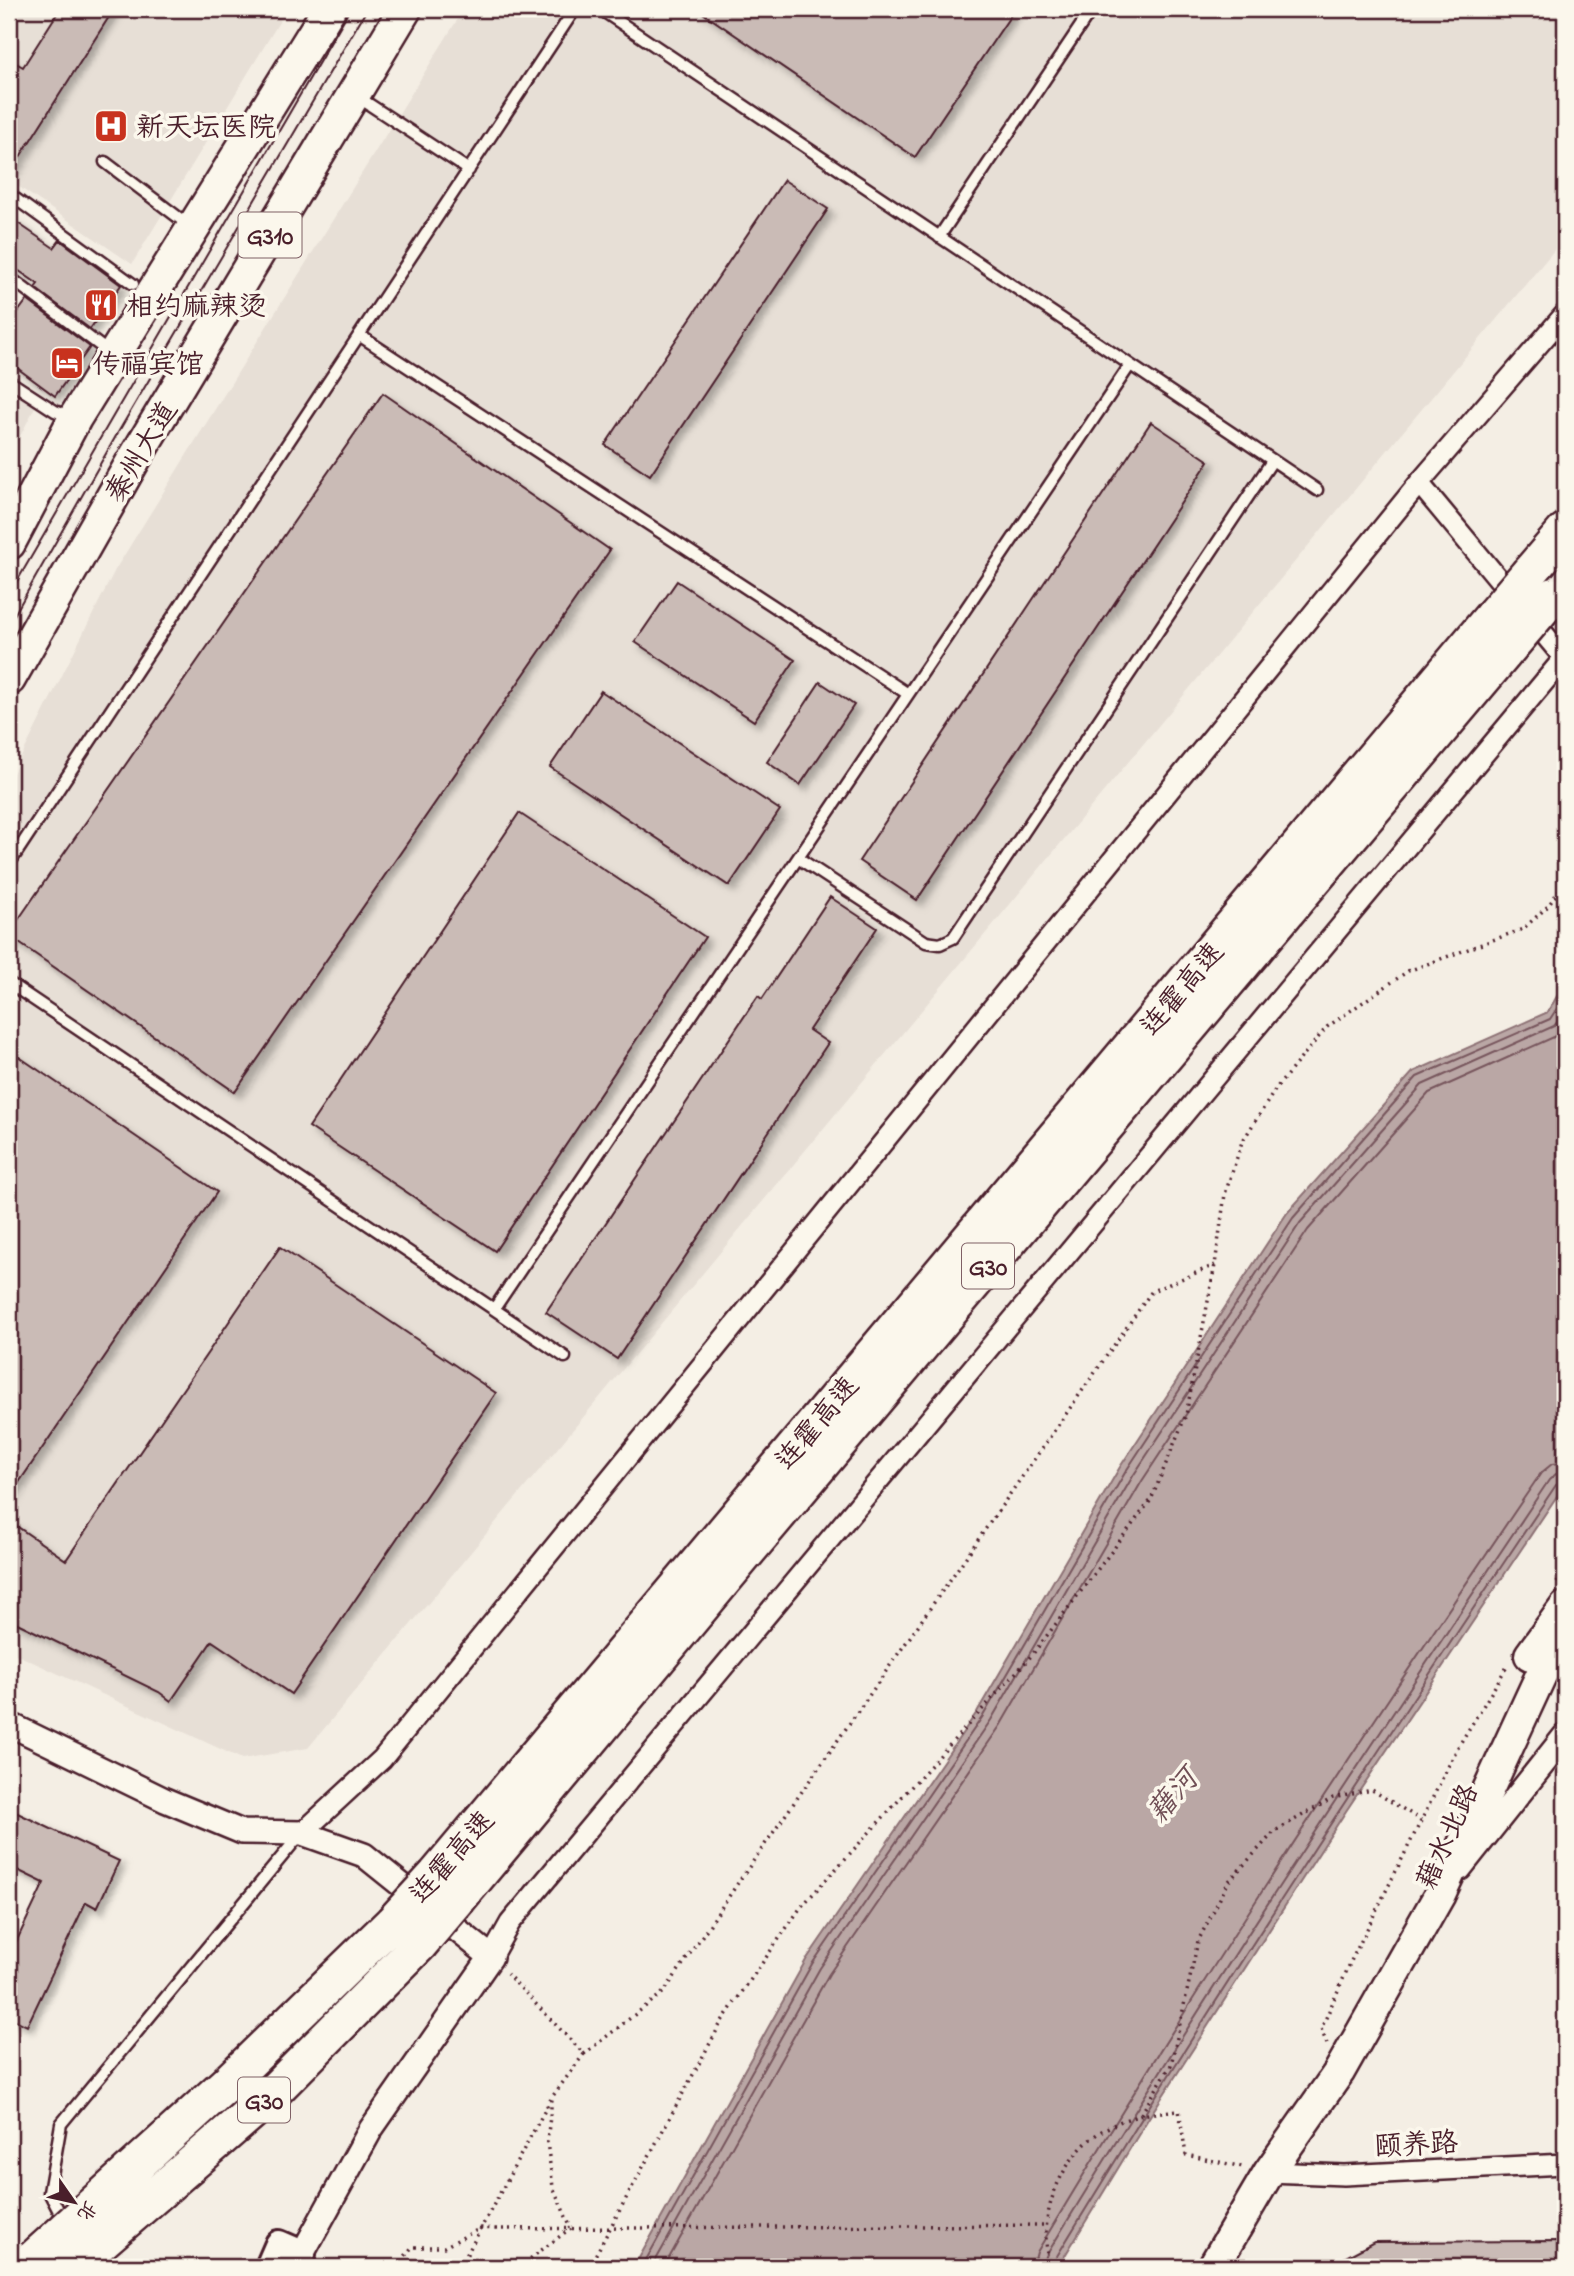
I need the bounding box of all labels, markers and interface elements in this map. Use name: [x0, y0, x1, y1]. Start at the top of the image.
hospital icon: 新天坛医院: [92, 107, 130, 145]
place label: 新天坛医院: [136, 109, 276, 150]
road number: G310: [238, 212, 302, 258]
restaurant icon: 相约麻辣烫: [82, 286, 120, 324]
place label: 相约麻辣烫: [126, 288, 266, 329]
hotel icon: 传福宾馆: [48, 344, 86, 382]
place label: 传福宾馆: [92, 346, 204, 387]
street label: 秦州大道: [97, 394, 189, 511]
street label: 连霍高速: [1132, 934, 1235, 1046]
road number: G30: [962, 1244, 1014, 1288]
street label: 连霍高速: [767, 1368, 870, 1480]
water label: 藉河: [1138, 1756, 1214, 1834]
street label: 藉水北路: [1408, 1778, 1491, 1897]
street label: 连霍高速: [401, 1803, 506, 1914]
road number: G30: [238, 2078, 290, 2122]
street label: 颐养路: [1373, 2124, 1459, 2169]
north arrow: [38, 2168, 108, 2238]
text: 北: [70, 2195, 103, 2226]

